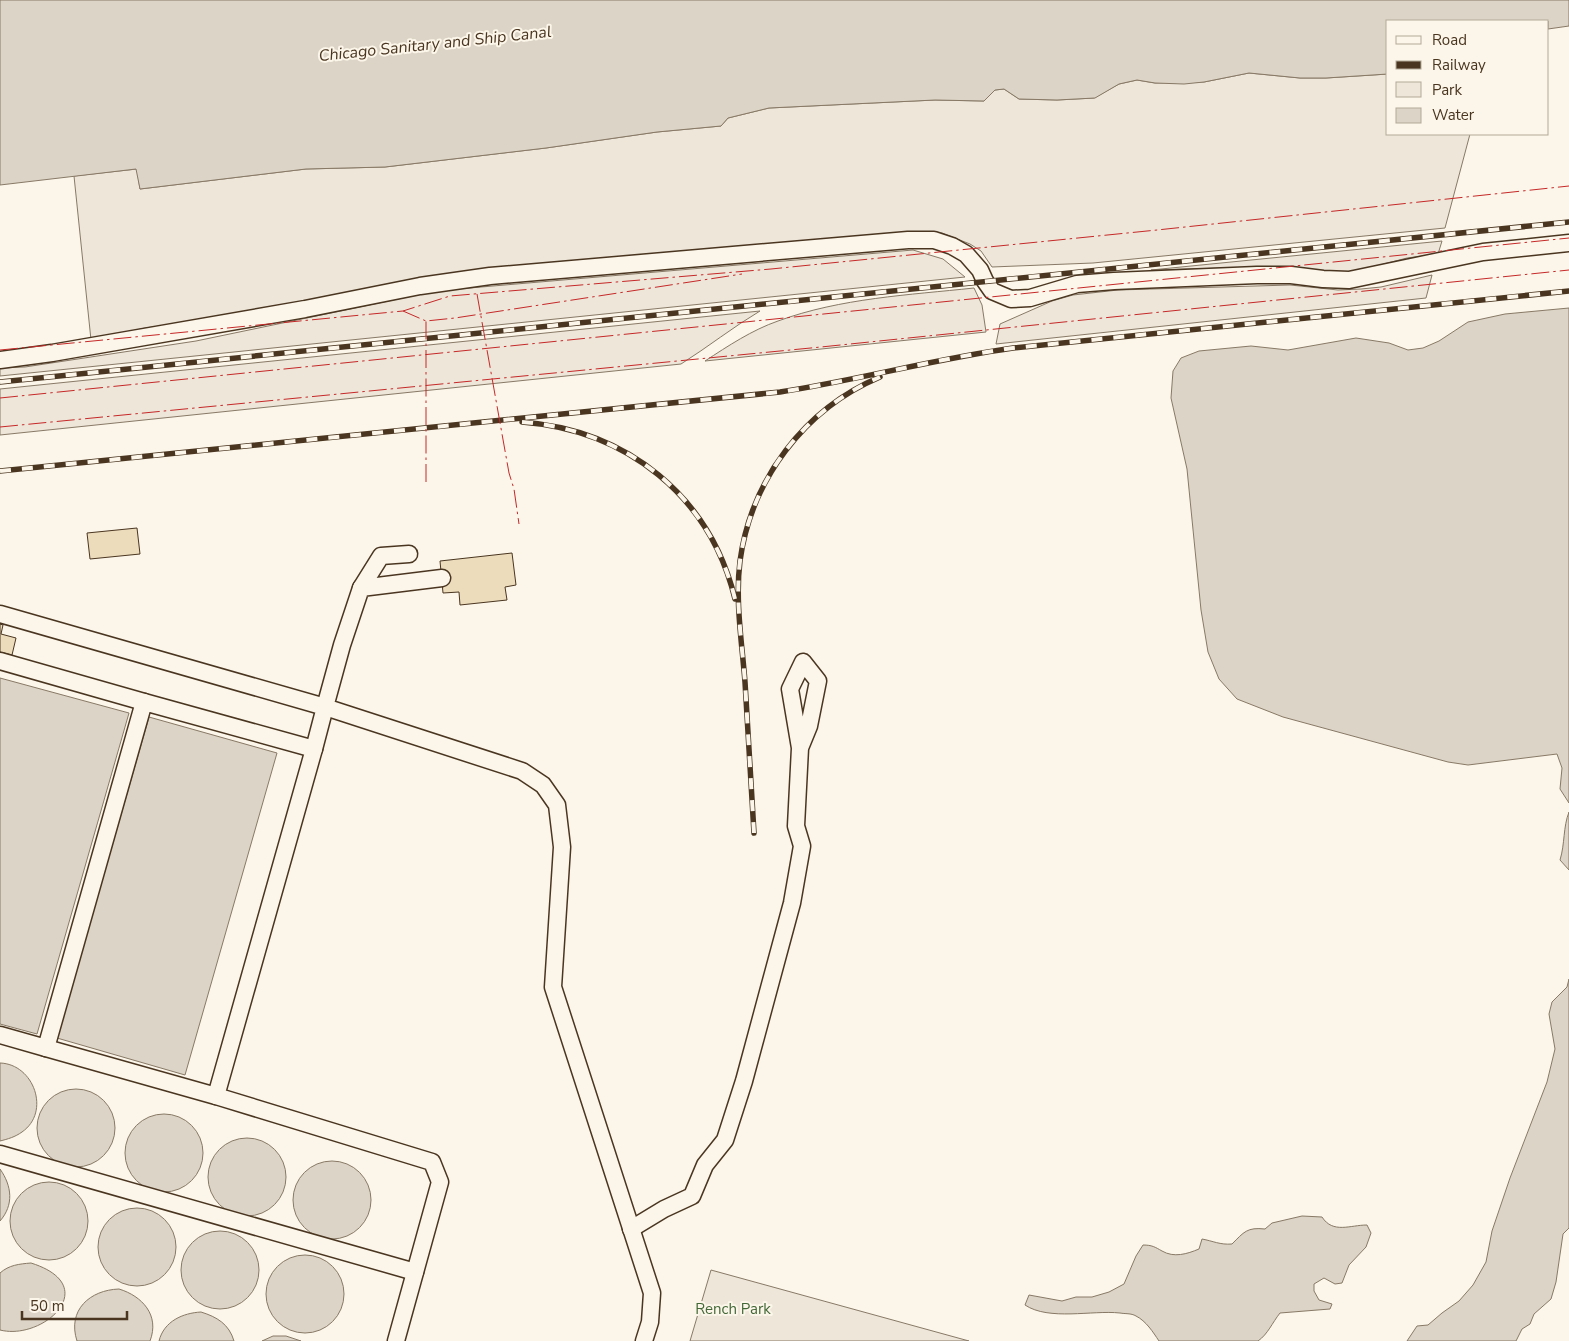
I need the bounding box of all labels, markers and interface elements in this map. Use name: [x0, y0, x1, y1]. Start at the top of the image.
legend: [1386, 20, 1549, 135]
water label: Chicago Sanitary and Ship Canal: [318, 21, 553, 67]
text: Road: [1432, 30, 1467, 50]
text: Railway: [1432, 55, 1486, 75]
text: Park: [1432, 80, 1462, 100]
text: Water: [1432, 105, 1475, 125]
scale bar: [22, 1288, 128, 1320]
text: 50 m: [30, 1296, 65, 1316]
park label: Rench Park: [695, 1299, 771, 1319]

